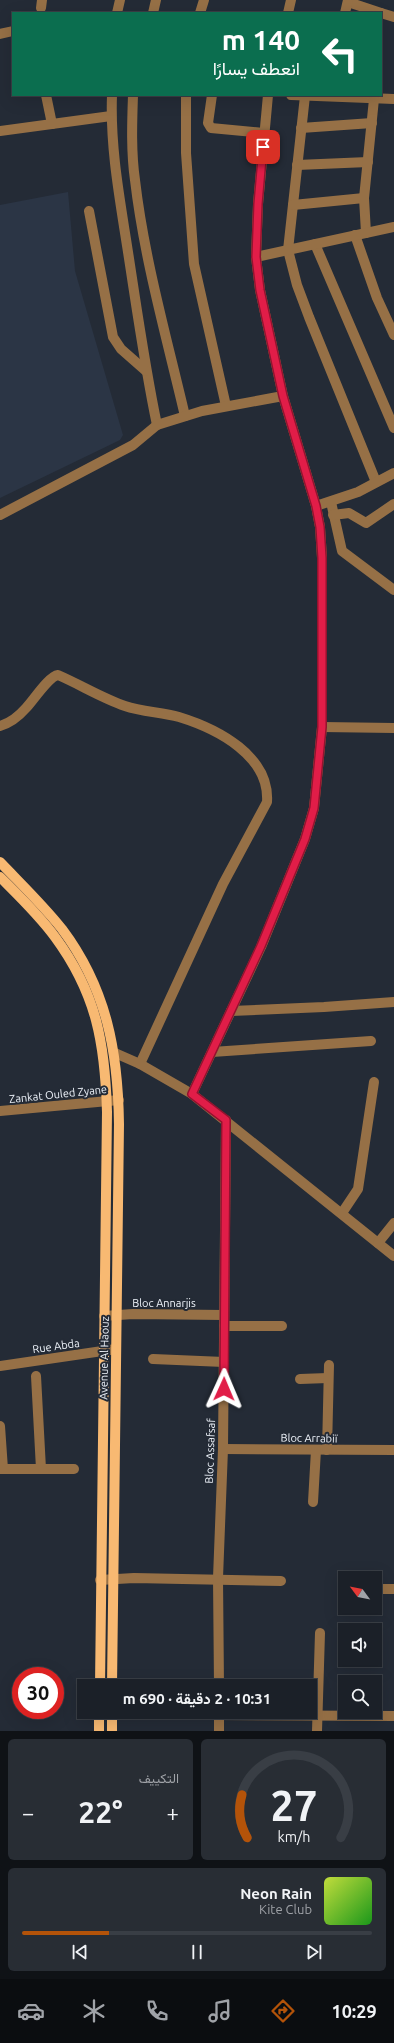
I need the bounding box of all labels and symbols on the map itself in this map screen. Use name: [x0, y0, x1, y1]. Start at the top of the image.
pin: [246, 130, 280, 164]
street label: Zankat Ouled Zyane: [8, 1083, 108, 1105]
street label: Bloc Annarjis: [132, 1297, 196, 1309]
street label: Avenue Al Haouz: [97, 1316, 111, 1400]
street label: Rue Abda: [32, 1337, 80, 1355]
position arrow: [203, 1368, 245, 1410]
street label: Bloc Assafsaf: [203, 1417, 217, 1484]
street label: Bloc Arrabiï: [280, 1432, 338, 1445]
north arrow: [338, 1571, 382, 1615]
speed limit sign: 30: [12, 1667, 64, 1719]

